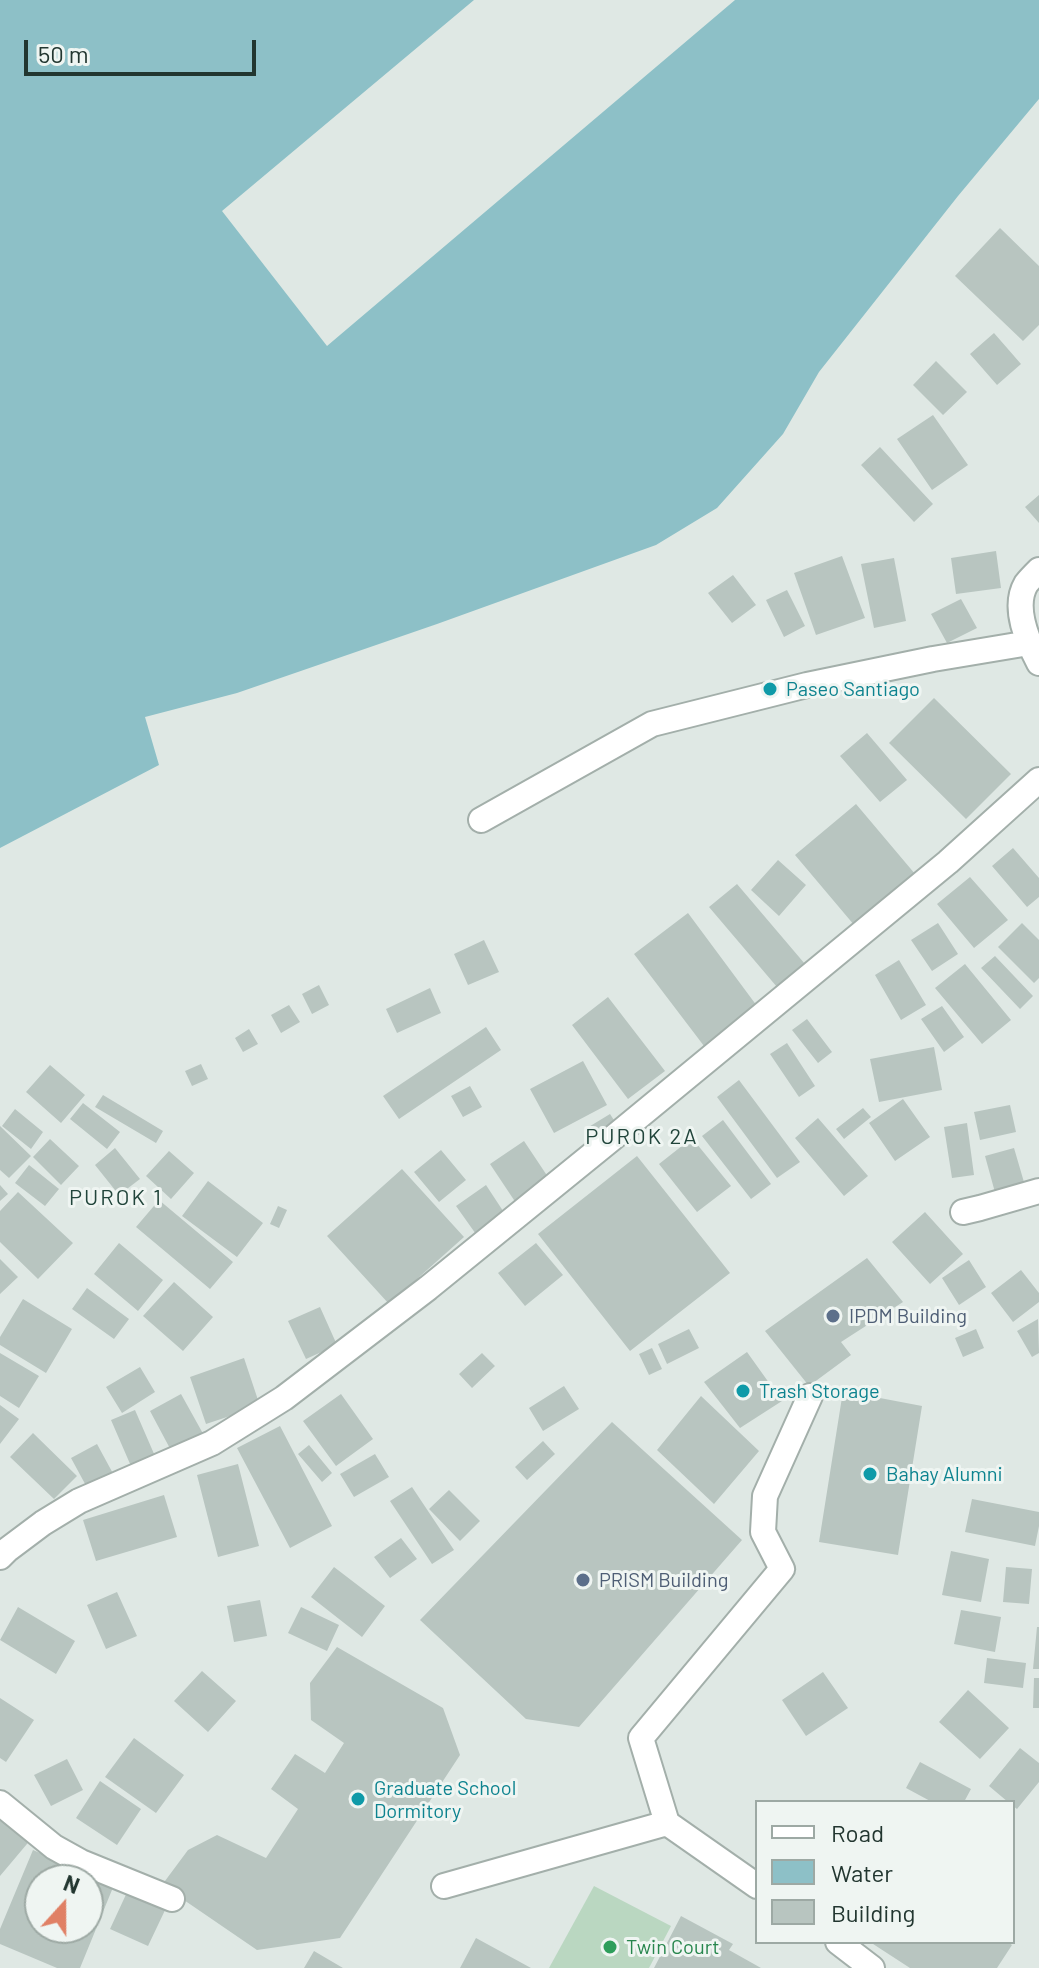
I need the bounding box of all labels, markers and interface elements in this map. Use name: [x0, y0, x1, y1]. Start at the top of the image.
scale bar: [28, 24, 260, 74]
text: 50 m: [38, 39, 89, 68]
place label: Paseo Santiago: [786, 677, 920, 701]
marker: Paseo Santiago: [761, 680, 779, 698]
district label: PUROK 2A: [585, 1124, 699, 1150]
district label: PUROK 1: [69, 1185, 163, 1211]
place label: IPDM Building: [849, 1304, 967, 1328]
marker: IPDM Building: [824, 1307, 842, 1325]
place label: Trash Storage: [759, 1379, 880, 1403]
marker: Trash Storage: [734, 1382, 752, 1400]
place label: Bahay Alumni: [886, 1462, 1003, 1486]
marker: Bahay Alumni: [861, 1465, 879, 1483]
place label: PRISM Building: [599, 1568, 728, 1592]
marker: PRISM Building: [574, 1571, 592, 1589]
place label: Graduate School Dormitory: [374, 1776, 516, 1823]
marker: Graduate School Dormitory: [349, 1790, 367, 1808]
legend: [755, 1800, 1015, 1944]
text: Road: [831, 1818, 884, 1847]
text: Water: [831, 1858, 893, 1887]
north arrow: [24, 1864, 104, 1944]
text: N: [60, 1869, 83, 1898]
text: Building: [831, 1898, 915, 1927]
place label: Twin Court: [626, 1935, 720, 1959]
marker: Twin Court: [601, 1938, 619, 1956]

